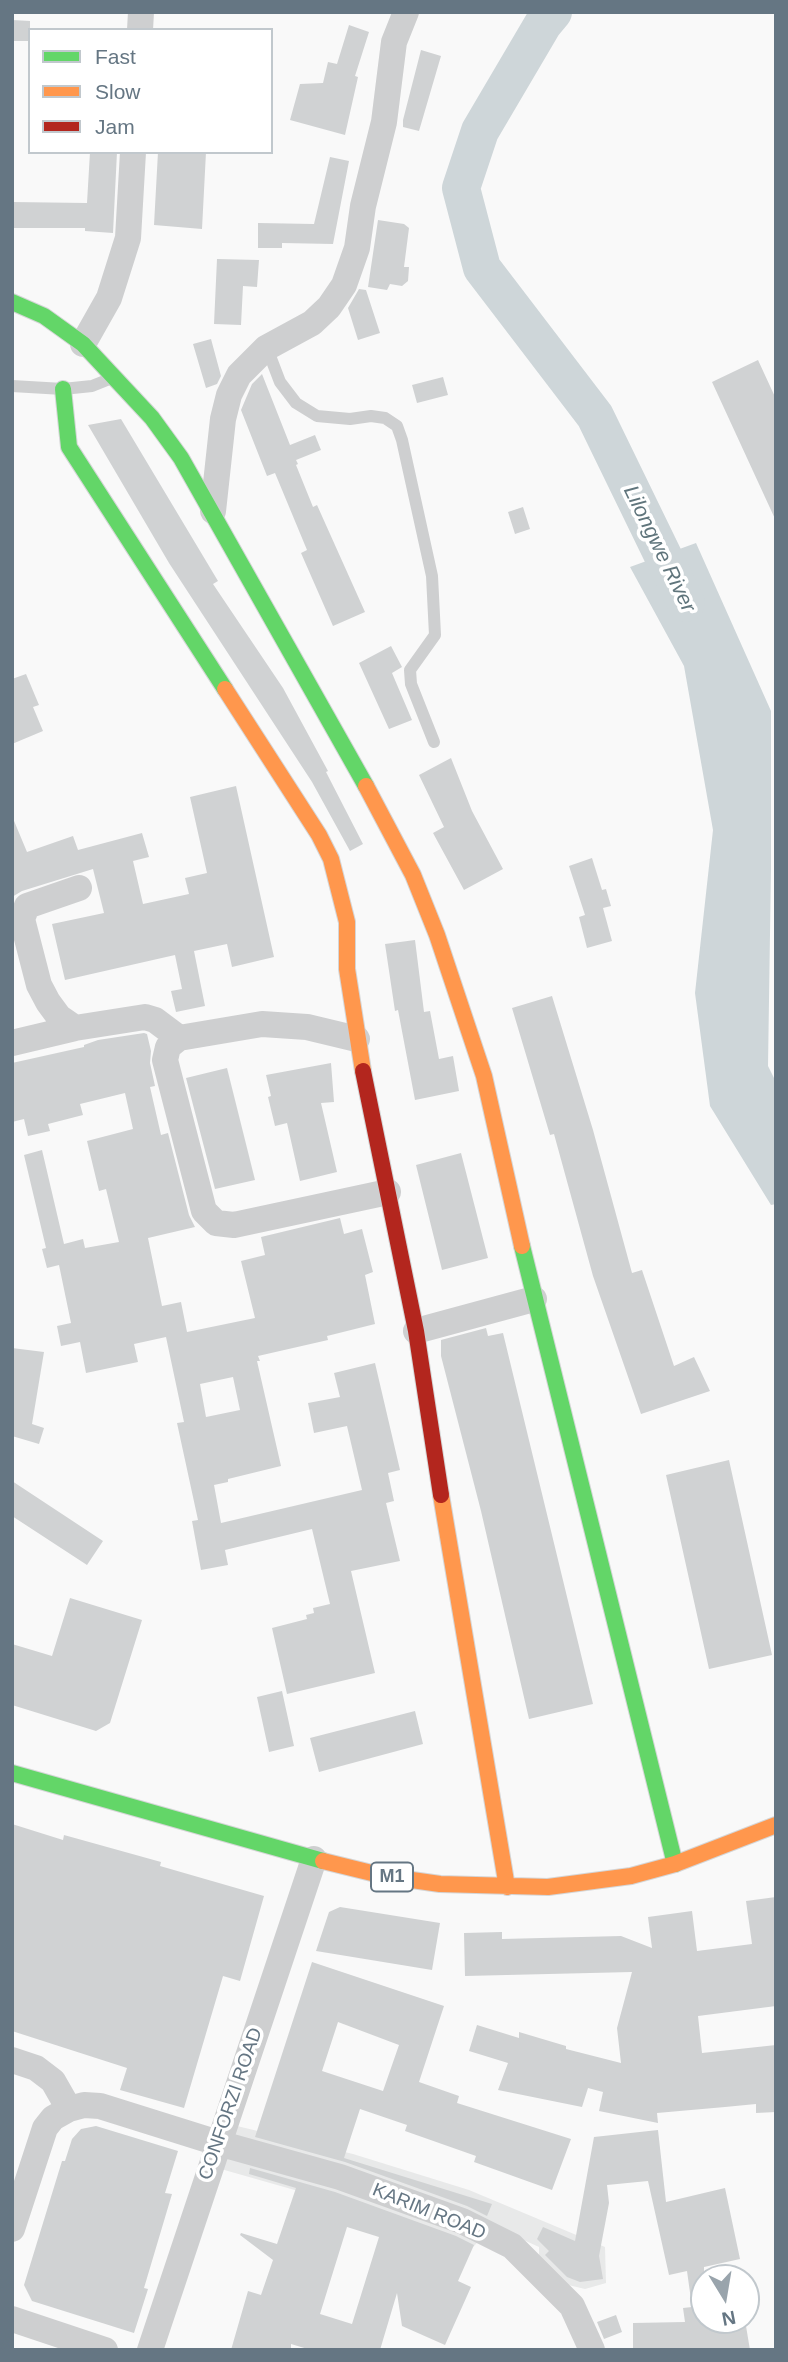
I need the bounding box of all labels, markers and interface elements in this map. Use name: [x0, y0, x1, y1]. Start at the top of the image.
legend: [28, 28, 273, 154]
text: Fast: [95, 45, 136, 68]
text: Slow: [95, 80, 141, 103]
text: Jam: [95, 115, 135, 138]
water label: Lilongwe River: [617, 482, 701, 616]
road number: M1: [371, 1863, 413, 1892]
street label: CONFORZI ROAD: [194, 2025, 268, 2183]
street label: KARIM ROAD: [369, 2179, 489, 2245]
north arrow: [690, 2264, 760, 2334]
text: N: [720, 2307, 737, 2330]

